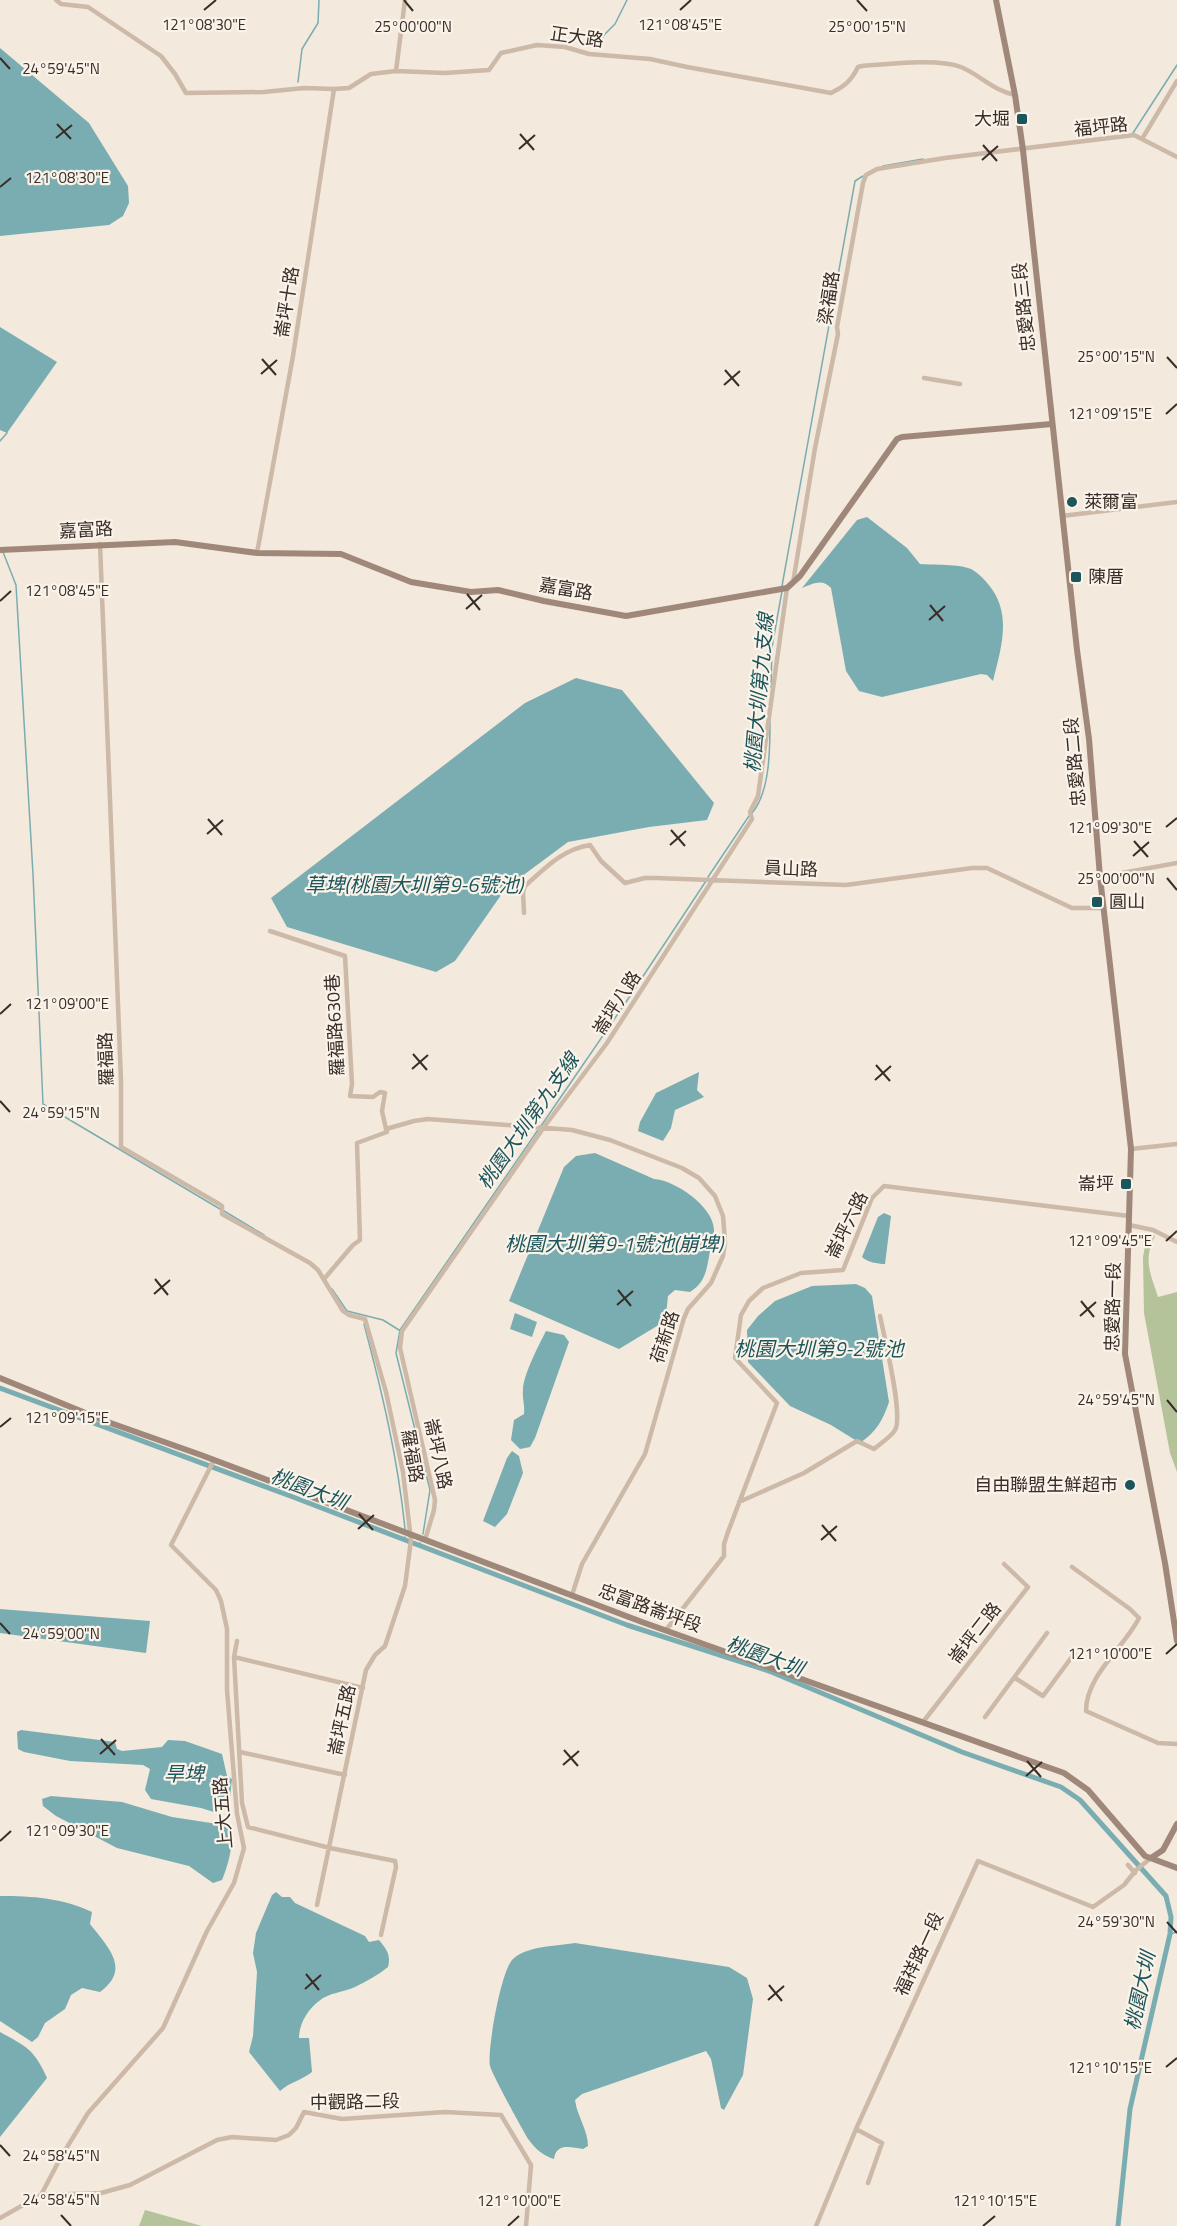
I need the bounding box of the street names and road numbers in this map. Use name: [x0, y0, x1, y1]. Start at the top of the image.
street label: 正大路: [548, 19, 606, 54]
street label: 福坪路: [1073, 110, 1129, 143]
street label: 忠愛路三段: [1005, 261, 1042, 353]
street label: 崙坪十路: [268, 264, 305, 340]
street label: 梁福路: [811, 269, 846, 327]
street label: 嘉富路: [58, 515, 114, 544]
street label: 嘉富路: [537, 571, 595, 606]
street label: 忠愛路二段: [1057, 716, 1092, 808]
street label: 員山路: [764, 854, 818, 883]
street label: 崙坪八路: [586, 965, 648, 1040]
street label: 羅福路630巷: [318, 973, 351, 1077]
street label: 羅福路: [91, 1032, 120, 1086]
street label: 崙坪六路: [819, 1187, 874, 1263]
street label: 忠愛路一段: [1098, 1262, 1127, 1352]
street label: 荷新路: [643, 1307, 686, 1367]
street label: 崙坪八路: [418, 1416, 459, 1492]
street label: 羅福路: [395, 1427, 430, 1485]
street label: 忠富路崙坪段: [595, 1576, 706, 1639]
street label: 崙坪二路: [942, 1596, 1007, 1669]
street label: 崙坪五路: [321, 1682, 362, 1758]
street label: 上大五路: [206, 1776, 239, 1850]
street label: 福祥路一段: [887, 1907, 950, 2000]
street label: 中觀路二段: [310, 2087, 400, 2116]

